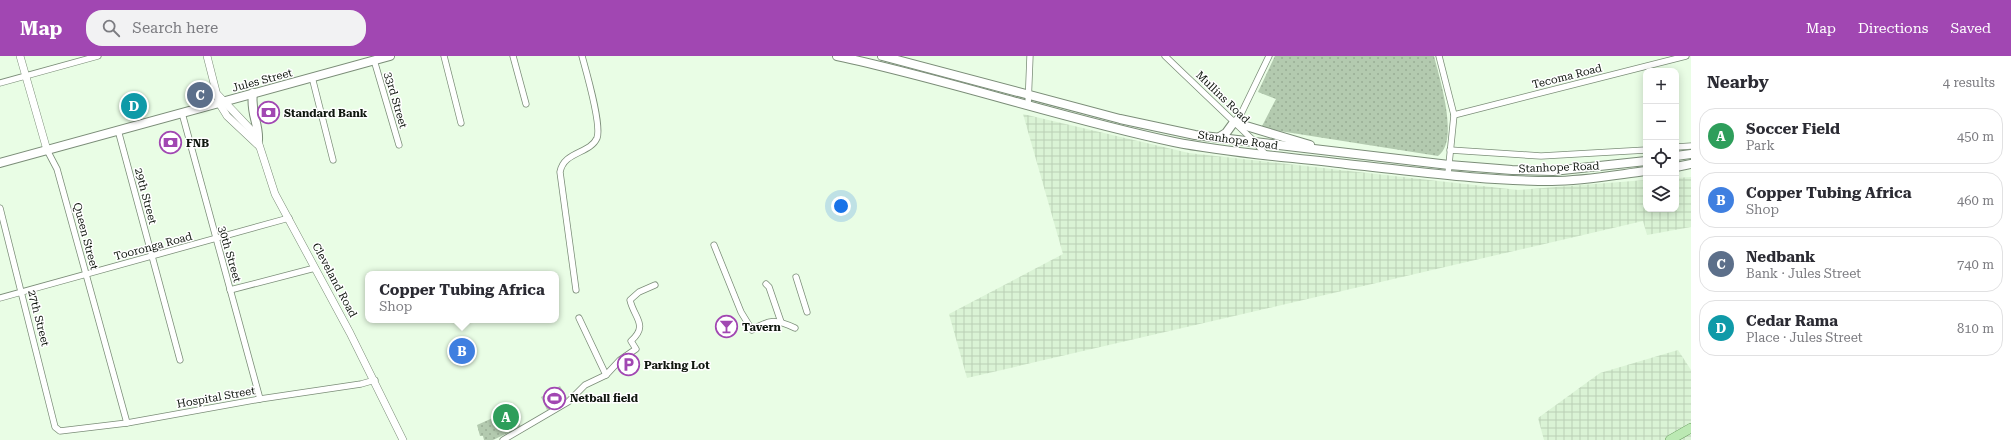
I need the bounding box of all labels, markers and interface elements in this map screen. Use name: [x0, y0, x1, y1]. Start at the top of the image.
search box: [86, 10, 366, 46]
text: Map: [20, 17, 62, 40]
icon: search: [100, 17, 122, 39]
text: Search here: [132, 19, 218, 37]
text: Map: [1806, 20, 1836, 36]
text: Directions: [1858, 20, 1928, 36]
text: Saved: [1950, 20, 1991, 36]
street label: Tecoma Road: [1531, 62, 1603, 91]
street label: Jules Street: [231, 66, 294, 95]
street label: Mullins Road: [1193, 68, 1252, 126]
map controls: [1643, 68, 1679, 212]
button: +: [1643, 68, 1679, 104]
street label: 33rd Street: [381, 70, 410, 130]
text: Nearby: [1707, 72, 1769, 92]
text: 4 results: [1943, 75, 1995, 90]
pin: C: [187, 80, 213, 110]
pin: D: [121, 91, 147, 121]
bank icon: Standard Bank: [256, 100, 282, 126]
button: −: [1643, 104, 1679, 140]
place label: Standard Bank: [284, 107, 368, 120]
text: Soccer Field: [1746, 120, 1840, 138]
street label: Stanhope Road: [1197, 128, 1279, 153]
text: A: [1716, 129, 1726, 144]
text: 450 m: [1957, 129, 1994, 144]
bank icon: FNB: [157, 130, 183, 156]
place label: FNB: [186, 137, 209, 150]
text: Park: [1746, 138, 1775, 153]
button: locate: [1643, 140, 1679, 176]
street label: Stanhope Road: [1518, 160, 1600, 175]
street label: 29th Street: [132, 166, 159, 226]
button: layers: [1643, 176, 1679, 212]
text: Copper Tubing Africa: [1746, 184, 1912, 202]
text: B: [1716, 193, 1726, 208]
text: 460 m: [1957, 193, 1994, 208]
your location: [831, 196, 851, 216]
street label: Queen Street: [70, 201, 101, 271]
text: Shop: [1746, 202, 1779, 217]
street label: 30th Street: [215, 225, 244, 284]
street label: Tooronga Road: [113, 230, 194, 263]
street label: Cleveland Road: [309, 241, 360, 320]
text: Nedbank: [1746, 248, 1815, 266]
text: C: [1716, 257, 1726, 272]
text: 740 m: [1957, 257, 1994, 272]
text: Bank · Jules Street: [1746, 266, 1861, 281]
popup: [365, 271, 559, 323]
text: Copper Tubing Africa: [379, 281, 545, 299]
street label: 27th Street: [25, 288, 52, 348]
text: Shop: [379, 299, 412, 314]
text: Cedar Rama: [1746, 312, 1838, 330]
bar icon: Tavern: [714, 314, 740, 340]
place label: Tavern: [742, 321, 781, 334]
text: D: [1716, 321, 1726, 336]
text: 810 m: [1957, 321, 1994, 336]
text: Place · Jules Street: [1746, 330, 1863, 345]
pin: B: [449, 336, 475, 366]
parking icon: Parking Lot: [615, 352, 641, 378]
place label: Parking Lot: [644, 359, 710, 372]
street label: Hospital Street: [176, 384, 256, 411]
sports icon: Netball field: [541, 385, 567, 411]
place label: Netball field: [570, 392, 639, 405]
pin: A: [493, 402, 519, 432]

